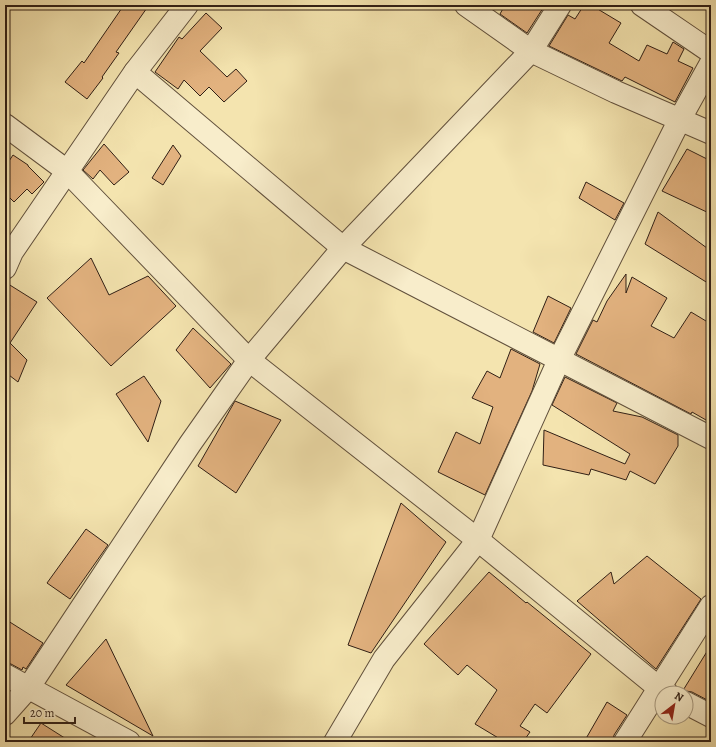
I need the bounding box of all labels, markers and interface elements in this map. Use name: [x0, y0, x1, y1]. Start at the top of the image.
north arrow: [654, 685, 694, 725]
text: N: [672, 688, 686, 705]
scale bar: [24, 699, 75, 725]
text: 20 m: [30, 705, 54, 721]

